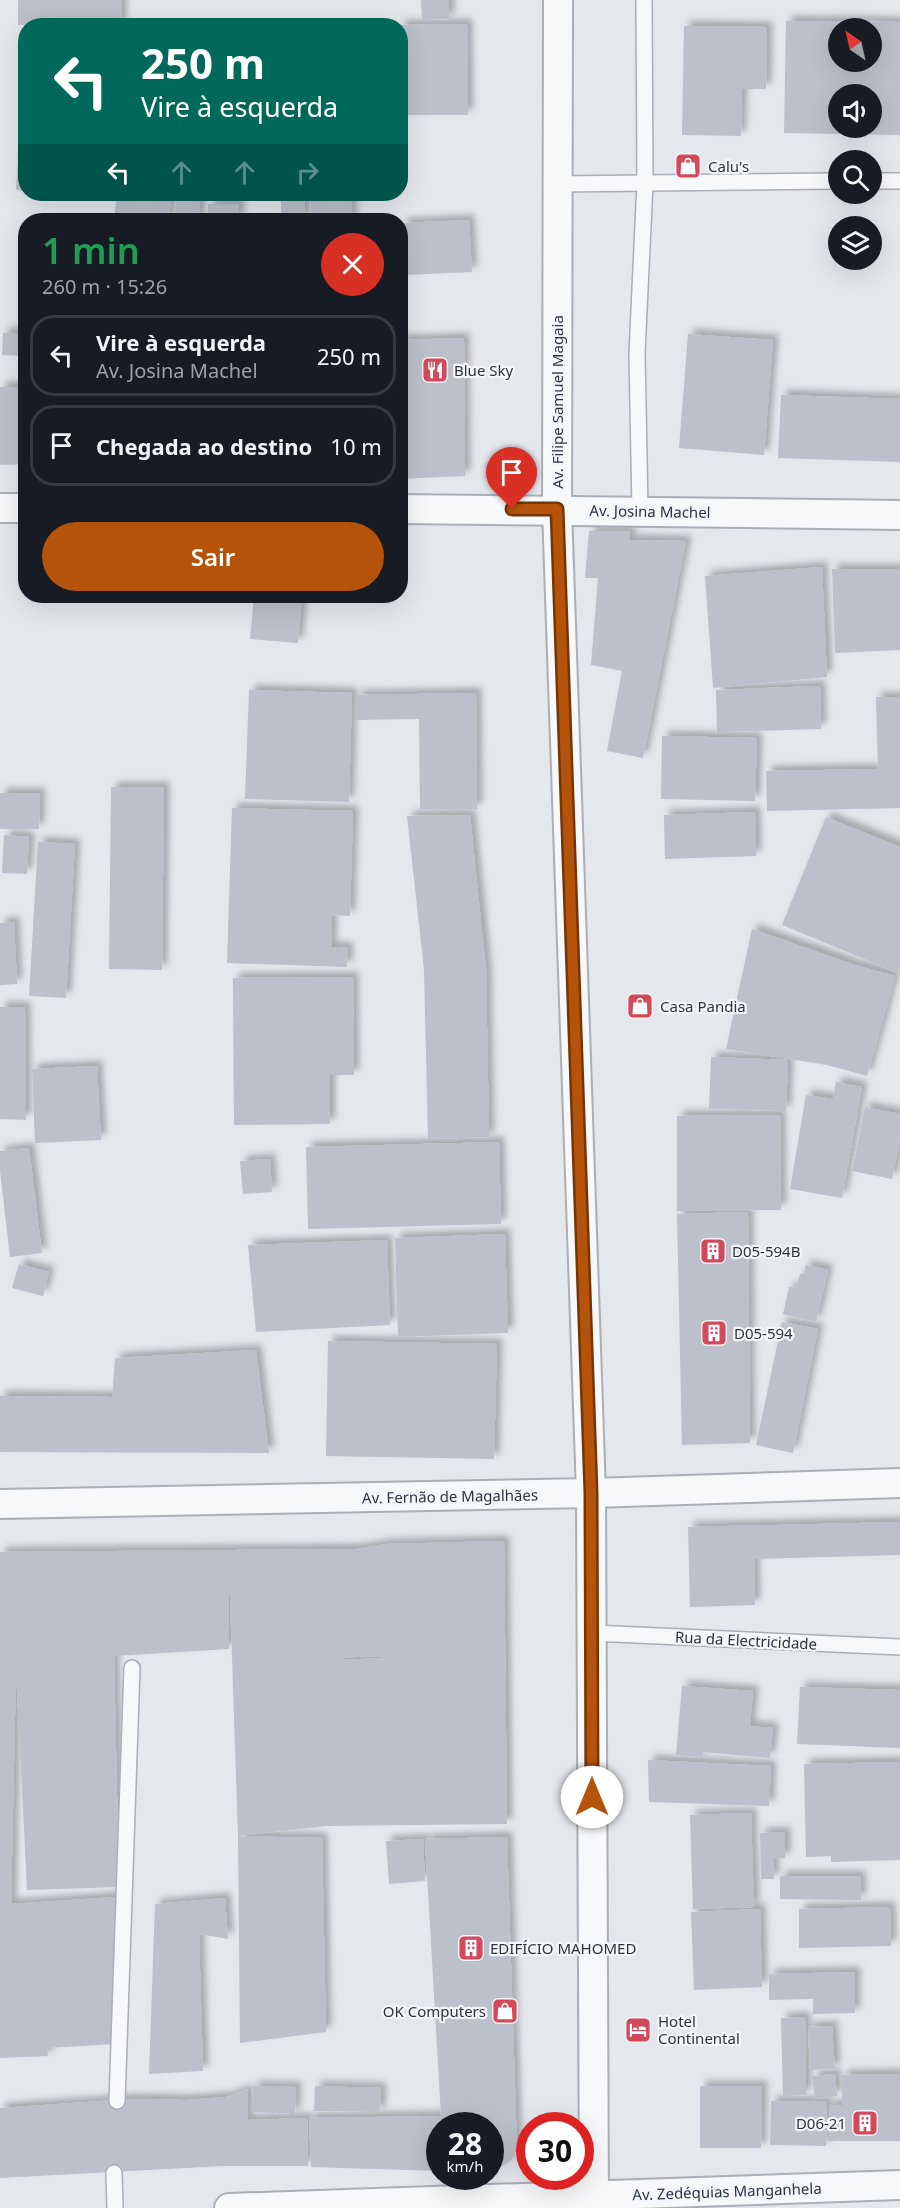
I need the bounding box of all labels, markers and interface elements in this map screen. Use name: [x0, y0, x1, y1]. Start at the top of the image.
north arrow: [828, 18, 882, 72]
map controls: [828, 18, 882, 270]
text: 250 m: [141, 34, 265, 91]
icon: left: [42, 42, 120, 120]
button: sound: [828, 84, 882, 138]
text: Vire à esquerda: [141, 88, 338, 125]
button: search: [828, 150, 882, 204]
shop icon: Calu's: [673, 151, 703, 181]
icon: left: [102, 156, 135, 189]
icon: ahead: [165, 156, 198, 189]
icon: ahead: [228, 156, 261, 189]
icon: right: [291, 156, 324, 189]
place label: Calu's: [708, 156, 749, 176]
button: layers: [828, 216, 882, 270]
text: 1 min: [42, 226, 140, 275]
button: close: [321, 233, 384, 296]
text: 260 m · 15:26: [42, 273, 167, 300]
street label: Av. Filipe Samuel Magaia: [547, 315, 567, 489]
text: Vire à esquerda: [96, 327, 266, 357]
icon: left: [45, 339, 78, 372]
text: 250 m: [317, 341, 381, 371]
restaurant icon: Blue Sky: [420, 355, 450, 385]
text: Av. Josina Machel: [96, 357, 258, 384]
place label: Blue Sky: [454, 360, 513, 380]
icon: arrive: [45, 429, 78, 462]
text: Chegada ao destino: [96, 431, 312, 461]
text: 10 m: [330, 431, 382, 461]
pin: [486, 447, 537, 509]
icon: arrive: [495, 456, 528, 489]
street label: Av. Josina Machel: [589, 500, 711, 522]
button: Sair: [42, 522, 384, 591]
shop icon: Casa Pandia: [625, 991, 655, 1021]
place label: Casa Pandia: [660, 996, 746, 1016]
building icon: D05-594B: [698, 1236, 728, 1266]
place label: D05-594B: [732, 1241, 800, 1261]
building icon: D05-594: [699, 1318, 729, 1348]
place label: D05-594: [734, 1323, 793, 1343]
street label: Av. Fernão de Magalhães: [362, 1484, 538, 1508]
street label: Rua da Electricidade: [674, 1626, 818, 1654]
position arrow: [560, 1765, 624, 1829]
building icon: EDIFÍCIO MAHOMED: [456, 1933, 486, 1963]
place label: EDIFÍCIO MAHOMED: [490, 1938, 636, 1958]
shop icon: OK Computers: [490, 1996, 520, 2026]
place label: OK Computers: [383, 2001, 486, 2021]
place label: Hotel Continental: [658, 2011, 740, 2048]
hotel icon: Hotel Continental: [623, 2015, 653, 2045]
building icon: D06-21: [850, 2108, 880, 2138]
speed limit sign: 30: [516, 2112, 594, 2190]
place label: D06-21: [796, 2113, 846, 2133]
text: 28: [448, 2123, 482, 2164]
text: km/h: [447, 2156, 483, 2176]
street label: Av. Zedéquias Manganhela: [632, 2178, 822, 2204]

